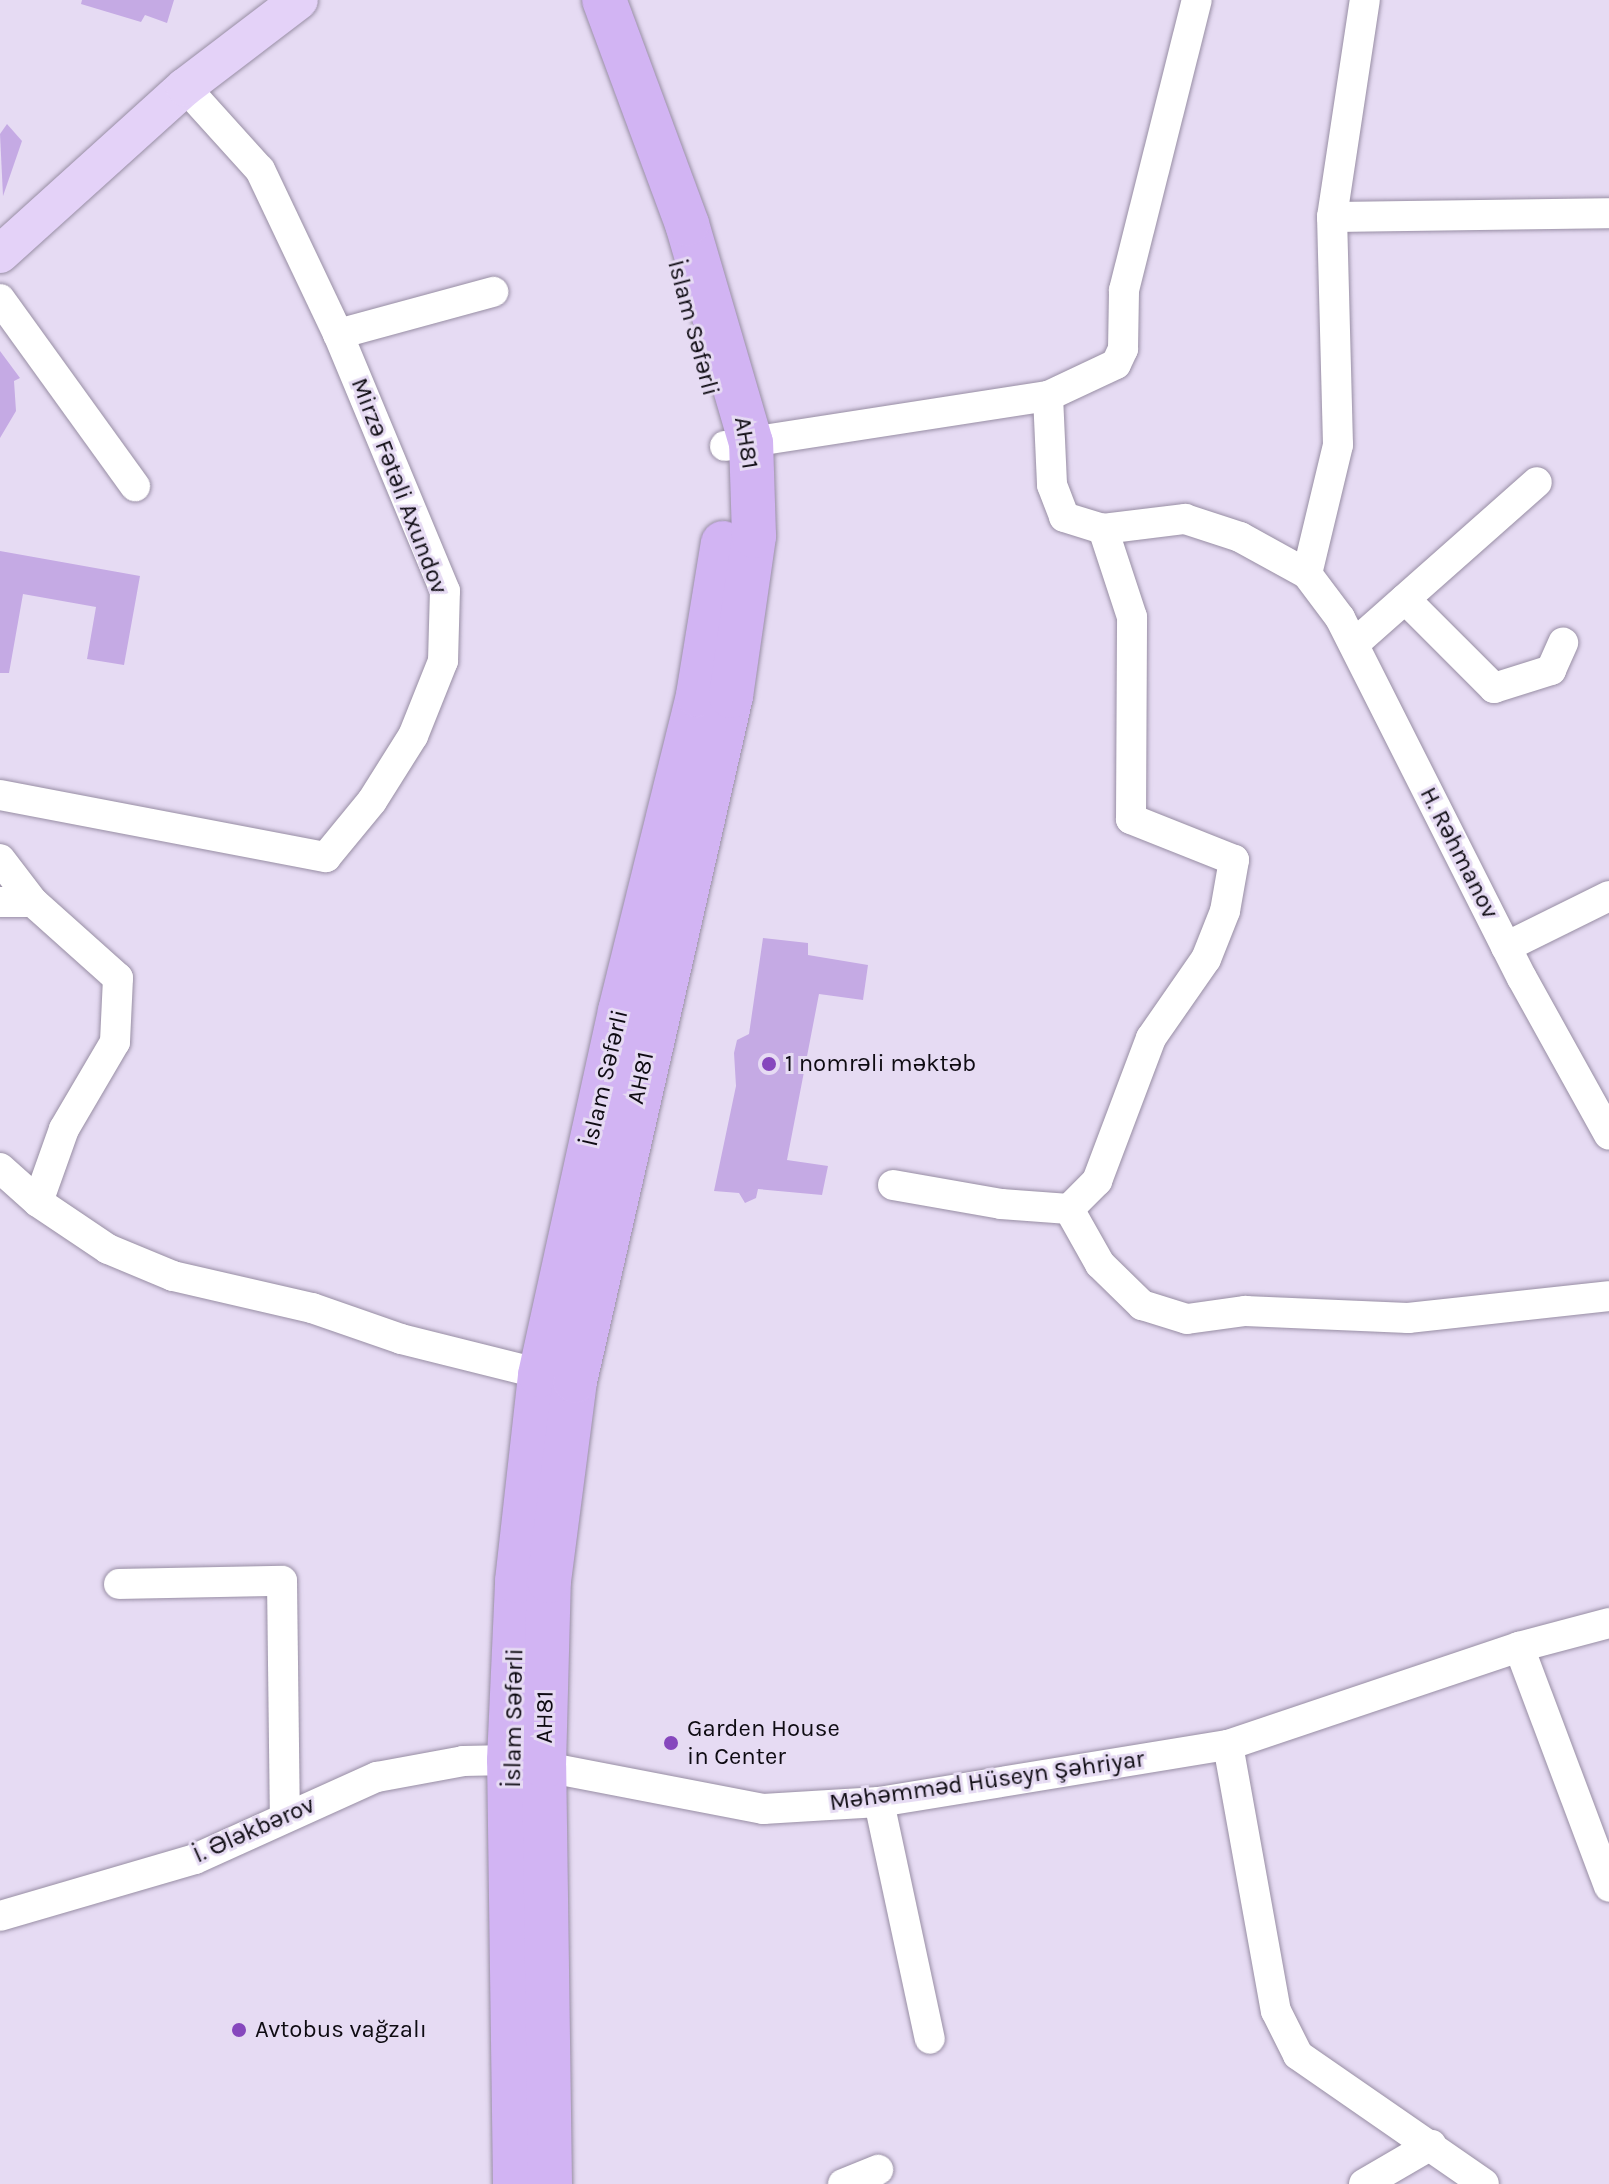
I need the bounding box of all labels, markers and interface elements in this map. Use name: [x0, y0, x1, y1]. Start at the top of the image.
street label: İslam Səfərli: [661, 257, 725, 399]
street label: Mirzə Fətəli Axundov: [345, 374, 453, 598]
street label: AH81: [728, 415, 764, 471]
street label: H. Rəhmanov: [1414, 782, 1504, 924]
street label: İslam Səfərli: [575, 1007, 635, 1149]
street label: AH81: [621, 1049, 661, 1107]
place label: 1 nomrəli məktəb: [785, 1050, 976, 1078]
marker: 1 nomrəli məktəb: [760, 1055, 778, 1073]
street label: İslam Səfərli: [498, 1648, 530, 1788]
street label: AH81: [530, 1690, 560, 1744]
place label: Garden House in Center: [687, 1715, 840, 1771]
marker: Garden House in Center: [662, 1734, 680, 1752]
street label: Məhəmməd Hüseyn Şəhriyar: [828, 1745, 1146, 1817]
street label: İ. Ələkbərov: [189, 1790, 319, 1870]
place label: Avtobus vağzalı: [255, 2016, 427, 2044]
marker: Avtobus vağzalı: [230, 2021, 248, 2039]

